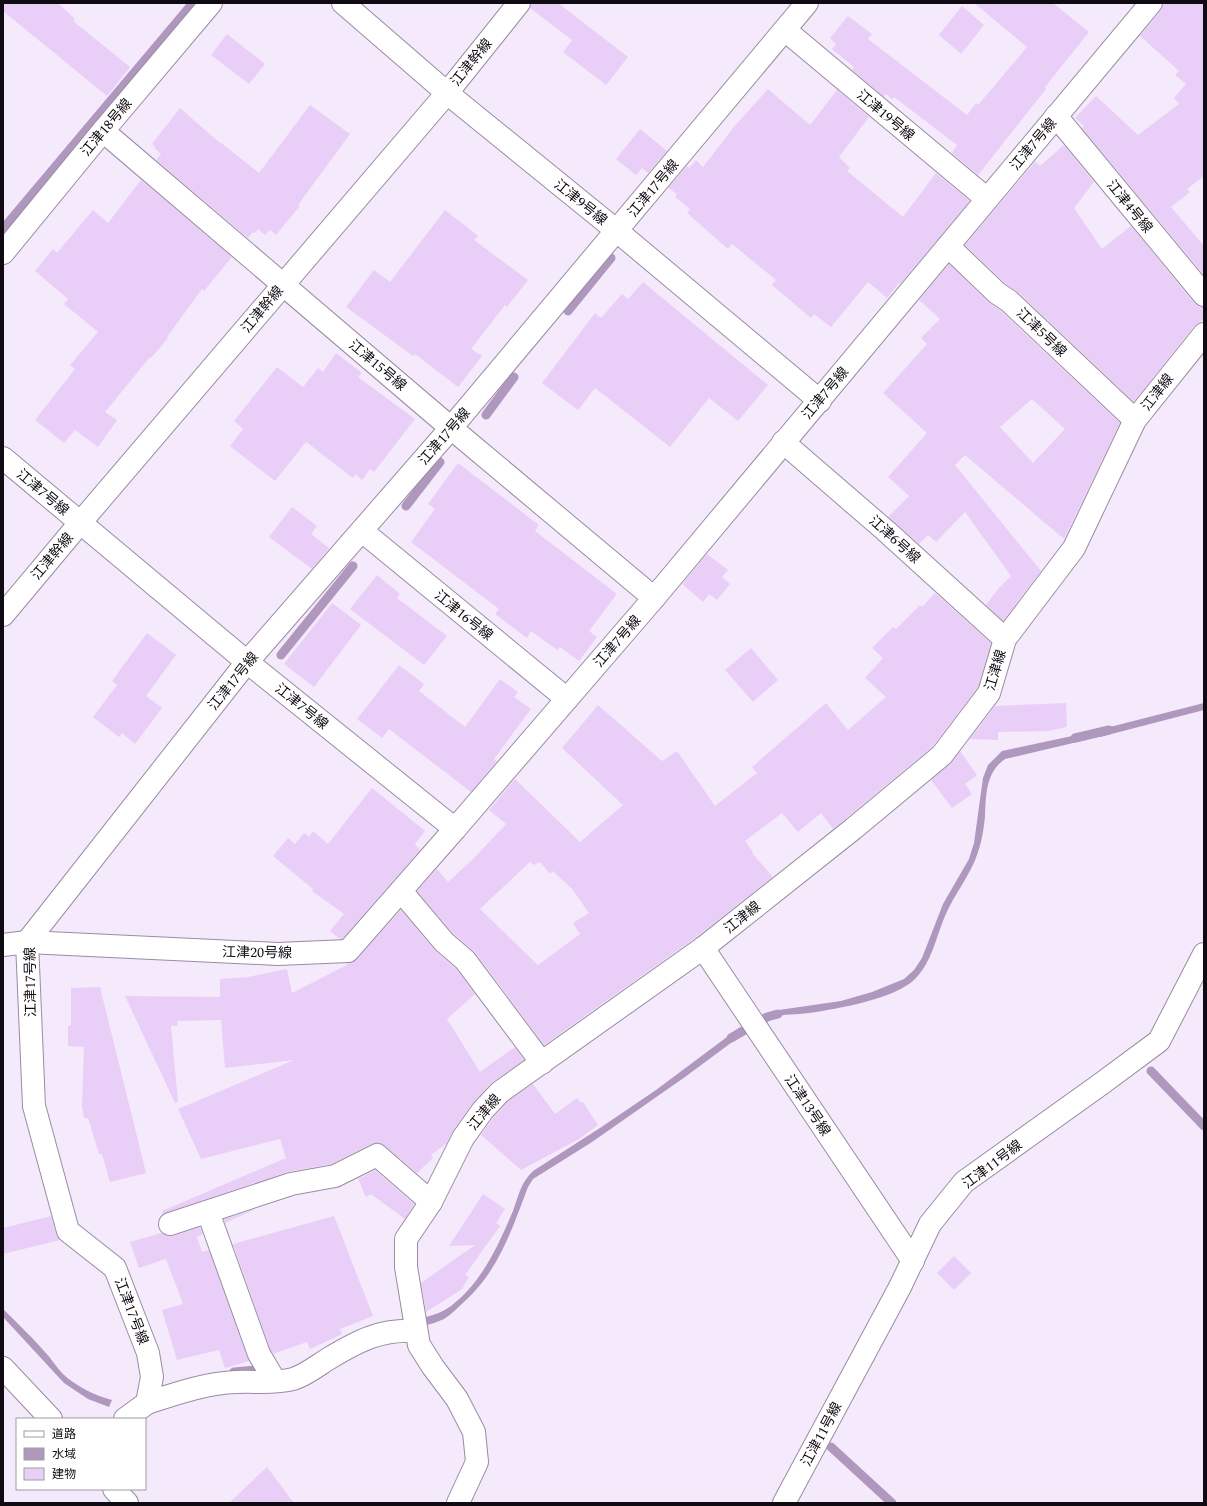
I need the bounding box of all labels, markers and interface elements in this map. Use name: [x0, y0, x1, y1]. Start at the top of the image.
street label: 江津幹線: [446, 34, 497, 91]
street label: 江津19号線: [852, 85, 919, 146]
street label: 江津18号線: [76, 94, 137, 161]
street label: 江津7号線: [1005, 113, 1062, 175]
street label: 江津17号線: [623, 155, 684, 222]
street label: 江津9号線: [550, 174, 612, 230]
street label: 江津4号線: [1102, 175, 1158, 237]
street label: 江津幹線: [236, 281, 288, 338]
street label: 江津5号線: [1012, 303, 1072, 362]
street label: 江津15号線: [344, 335, 411, 396]
street label: 江津7号線: [797, 362, 854, 424]
street label: 江津線: [1136, 369, 1179, 415]
street label: 江津17号線: [413, 403, 475, 470]
street label: 江津7号線: [12, 464, 74, 521]
street label: 江津6号線: [864, 510, 925, 568]
street label: 江津幹線: [26, 528, 78, 585]
street label: 江津16号線: [430, 585, 497, 646]
street label: 江津7号線: [589, 611, 646, 672]
street label: 江津線: [979, 647, 1012, 693]
street label: 江津17号線: [203, 648, 264, 715]
street label: 江津7号線: [271, 678, 333, 734]
street label: 江津線: [719, 896, 765, 939]
street label: 江津20号線: [222, 941, 292, 964]
street label: 江津17号線: [19, 947, 42, 1017]
street label: 江津13号線: [779, 1070, 836, 1140]
street label: 江津線: [463, 1089, 506, 1135]
street label: 江津11号線: [958, 1135, 1027, 1194]
street label: 江津17号線: [109, 1275, 154, 1348]
street label: 江津11号線: [796, 1398, 847, 1470]
legend: [16, 1418, 146, 1490]
text: 道路: [52, 1425, 76, 1444]
text: 水域: [52, 1445, 76, 1464]
text: 建物: [52, 1465, 76, 1484]

